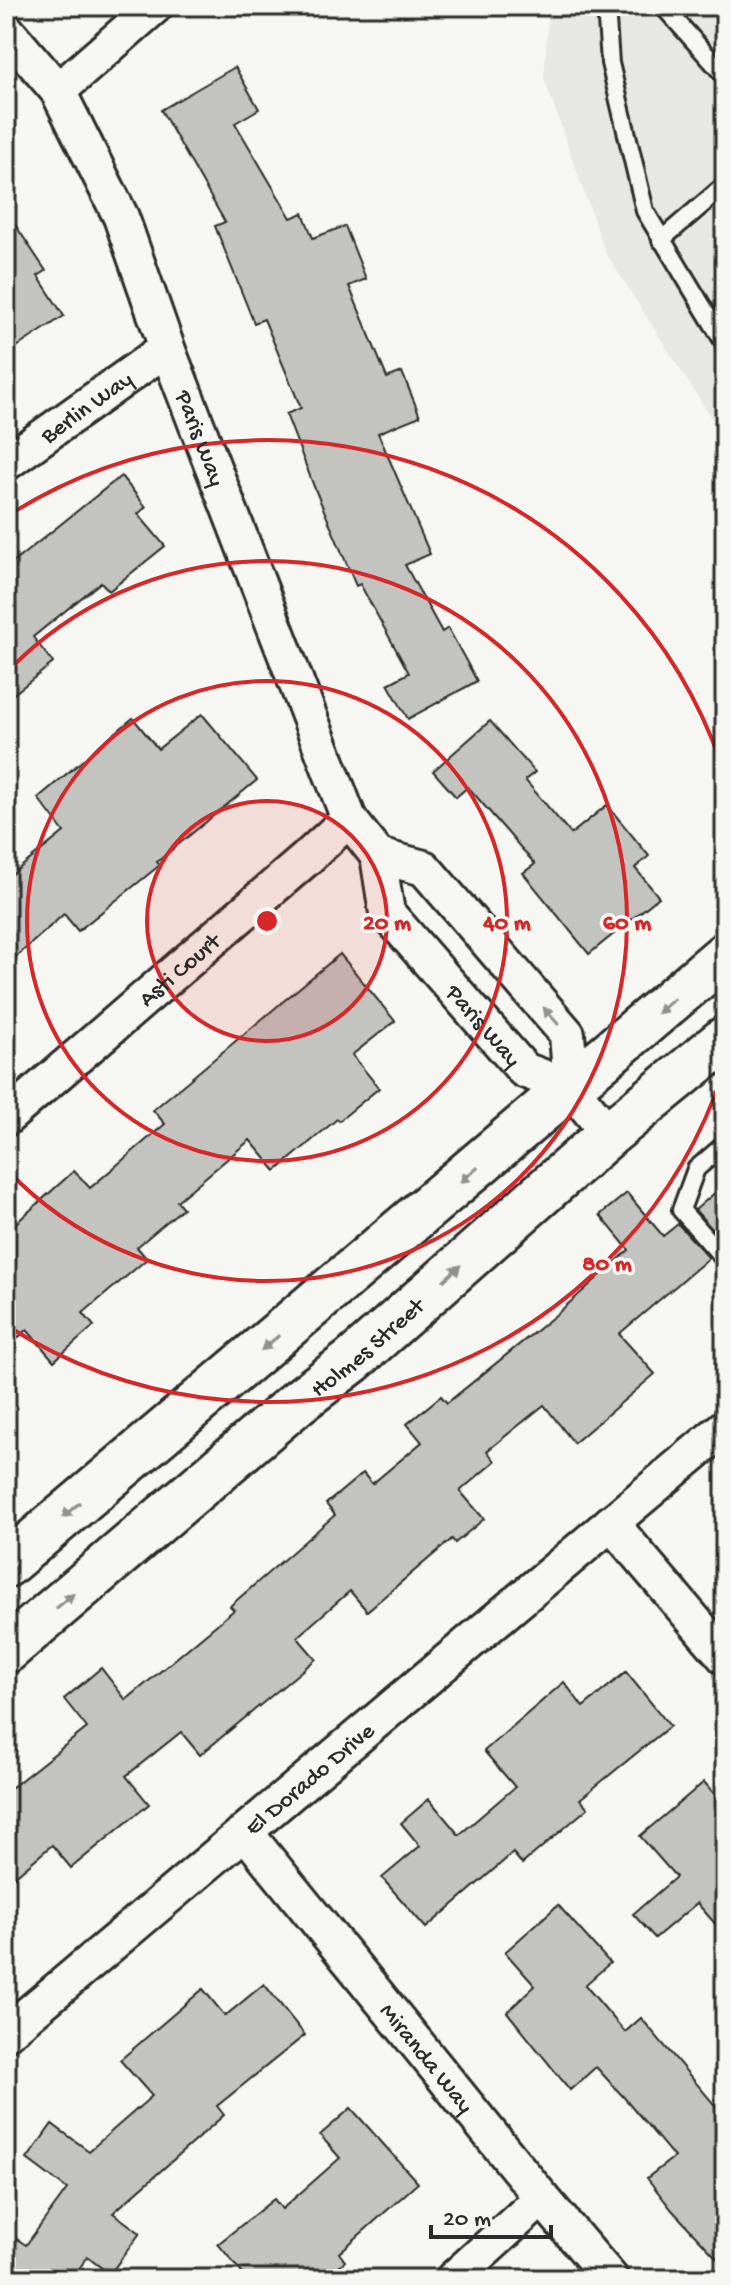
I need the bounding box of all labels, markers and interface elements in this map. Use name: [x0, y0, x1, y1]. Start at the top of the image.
street label: Berlin Way: [35, 366, 140, 452]
street label: Paris Way: [166, 386, 230, 491]
centre of rings: [253, 907, 281, 935]
text: 20 m: [363, 910, 411, 939]
text: 40 m: [482, 910, 531, 939]
text: 60 m: [603, 910, 651, 939]
street label: Asti Court: [134, 927, 229, 1015]
street label: Paris Way: [437, 979, 526, 1075]
one-way arrow: [656, 997, 676, 1014]
one-way arrow: [543, 1006, 561, 1025]
one-way arrow: [459, 1166, 479, 1183]
text: 80 m: [582, 1251, 632, 1280]
one-way arrow: [443, 1264, 462, 1282]
street label: Holmes Street: [306, 1292, 433, 1405]
one-way arrow: [261, 1334, 281, 1351]
one-way arrow: [61, 1501, 81, 1518]
one-way arrow: [56, 1592, 75, 1610]
street label: El Dorado Drive: [240, 1717, 382, 1843]
street label: Miranda Way: [372, 1998, 479, 2121]
scale bar: [431, 2189, 551, 2239]
text: 20 m: [443, 2206, 491, 2235]

